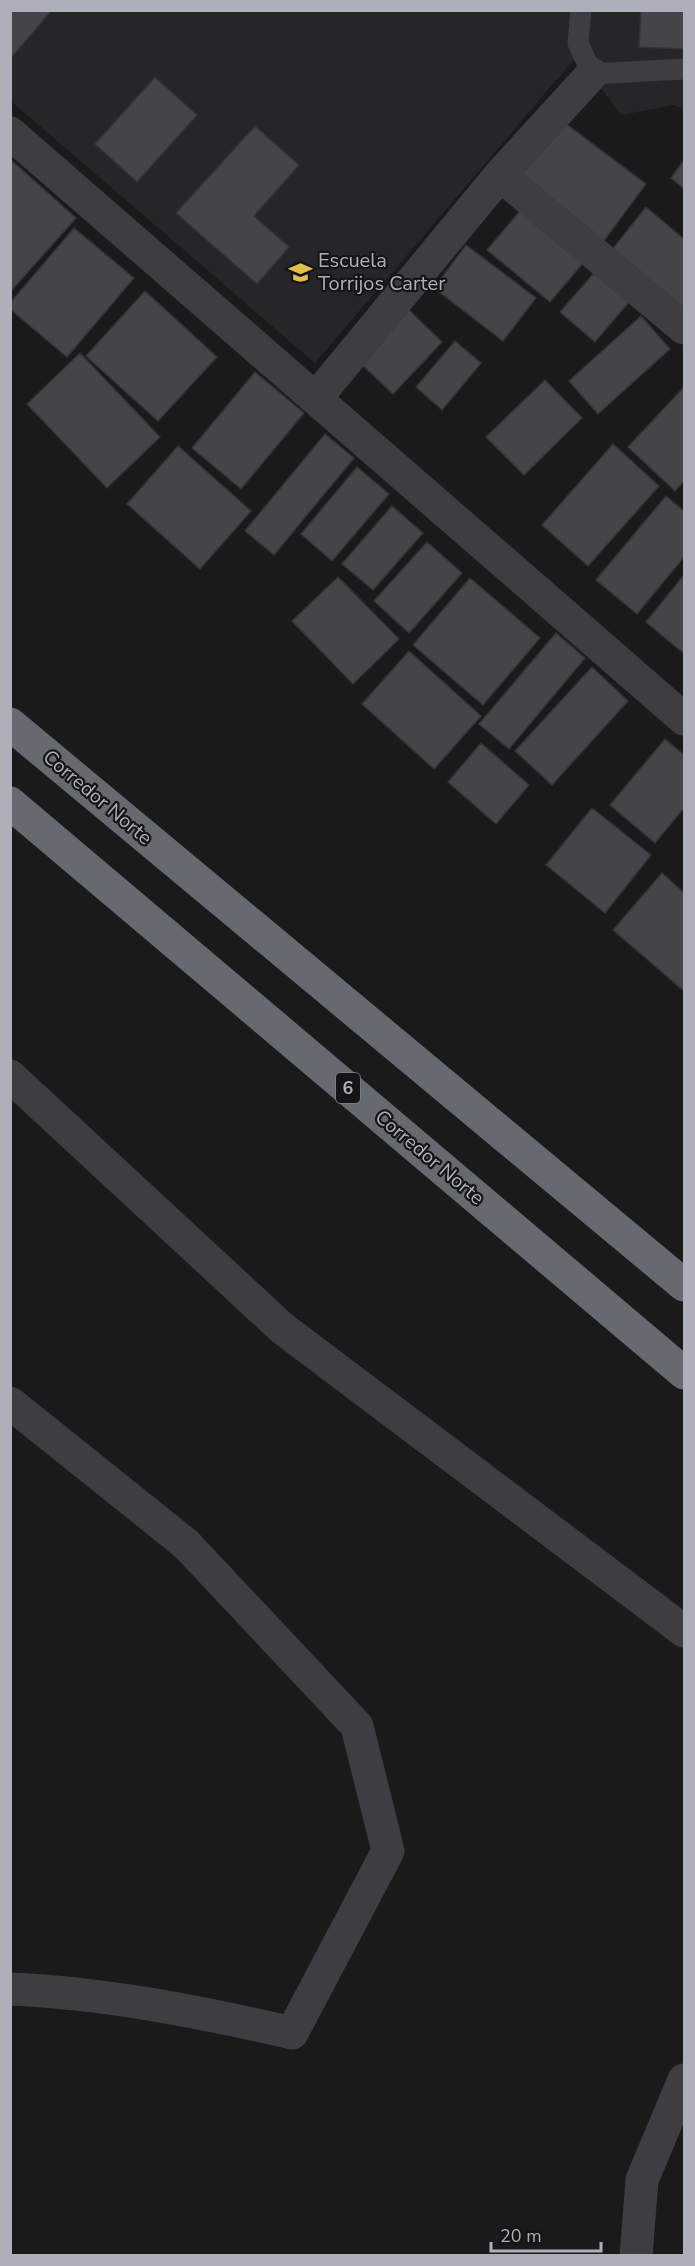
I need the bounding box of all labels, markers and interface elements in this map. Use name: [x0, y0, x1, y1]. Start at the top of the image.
place label: Escuela Torrijos Carter: [318, 247, 445, 297]
school or university icon: Escuela Torrijos Carter: [287, 259, 313, 285]
street label: Corredor Norte: [37, 744, 158, 851]
road number: 6: [336, 1073, 360, 1103]
street label: Corredor Norte: [369, 1104, 490, 1211]
scale bar: [491, 2215, 600, 2253]
text: 20 m: [500, 2224, 542, 2248]

